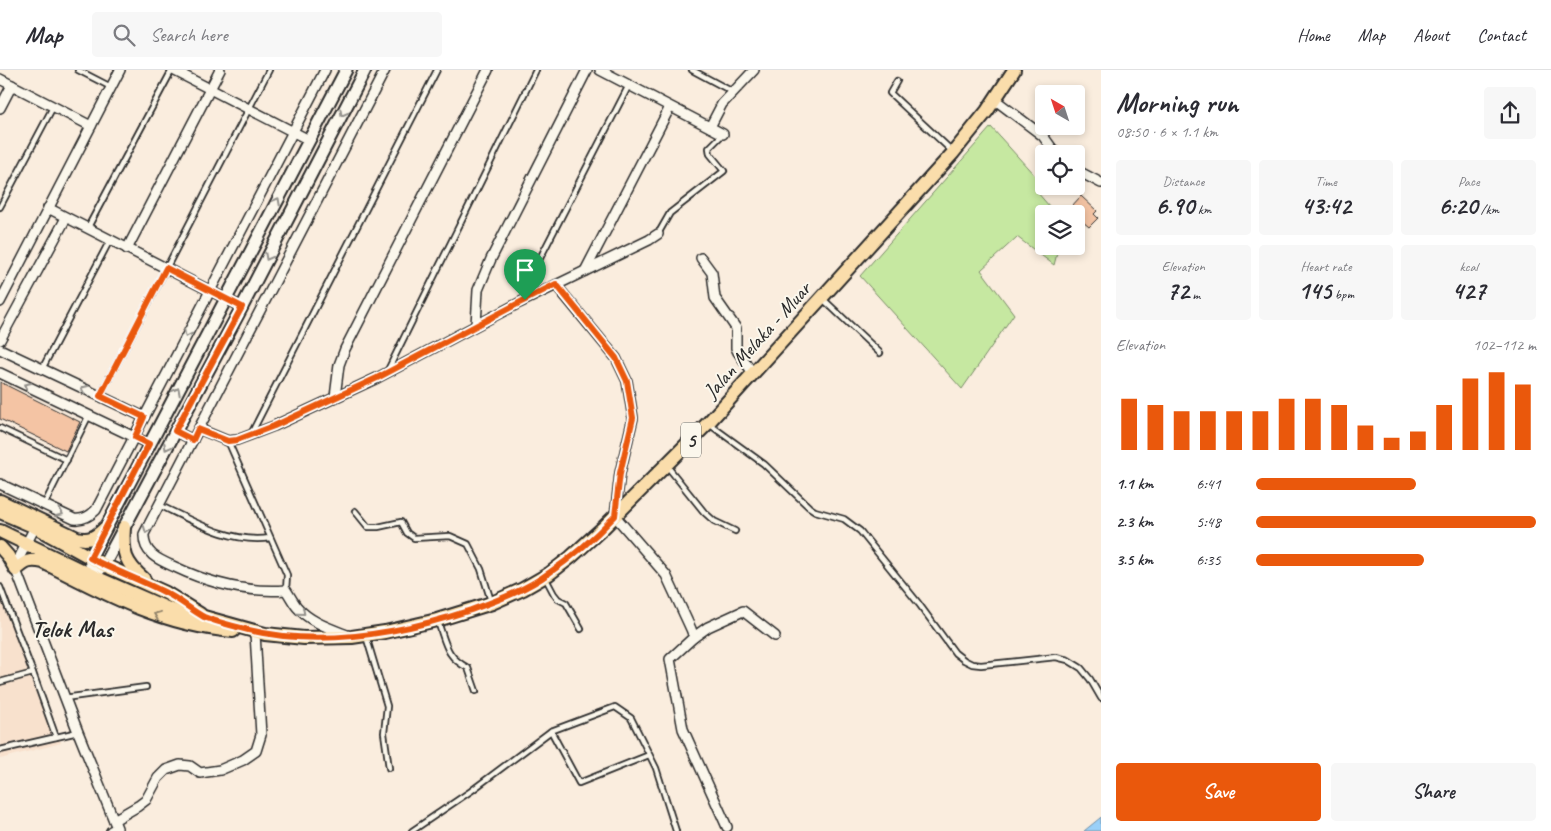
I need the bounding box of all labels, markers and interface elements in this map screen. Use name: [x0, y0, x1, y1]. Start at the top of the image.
search box: [92, 12, 442, 57]
text: Map: [25, 20, 62, 50]
icon: search: [110, 21, 138, 49]
text: Search here: [150, 23, 228, 47]
text: Home: [1297, 24, 1330, 46]
text: Map: [1358, 24, 1385, 46]
text: About: [1413, 24, 1449, 46]
text: Contact: [1477, 24, 1526, 46]
north arrow: [1035, 85, 1085, 135]
map controls: [1035, 85, 1085, 255]
text: Morning run: [1116, 85, 1238, 120]
button: share: [1484, 87, 1536, 139]
one-way arrow: [339, 108, 349, 117]
text: 08:50 · 6 × 1.1 km: [1116, 122, 1218, 142]
button: locate: [1035, 145, 1085, 195]
text: Distance: [1162, 173, 1204, 190]
text: Time: [1315, 173, 1337, 190]
text: Pace: [1458, 173, 1479, 190]
text: 6.90: [1155, 190, 1194, 222]
text: 43:42: [1301, 190, 1351, 222]
text: 6:20: [1438, 190, 1477, 222]
one-way arrow: [270, 197, 280, 206]
text: km: [1194, 201, 1211, 218]
text: /km: [1477, 201, 1499, 218]
button: layers: [1035, 205, 1085, 255]
pin: [504, 249, 546, 300]
one-way arrow: [264, 252, 274, 261]
icon: arrive: [511, 256, 539, 284]
text: Elevation: [1162, 258, 1205, 275]
text: Heart rate: [1300, 258, 1352, 275]
text: kcal: [1459, 258, 1478, 275]
street label: Jalan Melaka - Muar: [697, 274, 818, 405]
text: 72: [1167, 275, 1189, 307]
text: 145: [1298, 275, 1331, 307]
text: 427: [1452, 275, 1485, 307]
text: m: [1189, 286, 1200, 303]
text: bpm: [1331, 286, 1354, 303]
one-way arrow: [183, 329, 193, 338]
text: Elevation: [1116, 335, 1165, 355]
text: 102–112 m: [1473, 335, 1536, 355]
one-way arrow: [24, 382, 33, 392]
one-way arrow: [80, 384, 89, 395]
one-way arrow: [170, 387, 180, 396]
road number: 5: [681, 422, 701, 458]
one-way arrow: [163, 442, 173, 451]
text: 1.1 km: [1116, 474, 1153, 494]
text: 6:41: [1196, 474, 1221, 494]
one-way arrow: [55, 506, 64, 517]
text: 2.3 km: [1116, 512, 1153, 532]
text: 5:48: [1196, 512, 1221, 532]
one-way arrow: [143, 525, 153, 534]
text: 3.5 km: [1116, 550, 1153, 570]
text: 6:35: [1196, 550, 1221, 570]
one-way arrow: [297, 606, 306, 615]
one-way arrow: [153, 610, 161, 620]
district label: Telok Mas: [32, 614, 115, 644]
button: Save: [1116, 763, 1321, 821]
button: Share: [1331, 763, 1536, 821]

